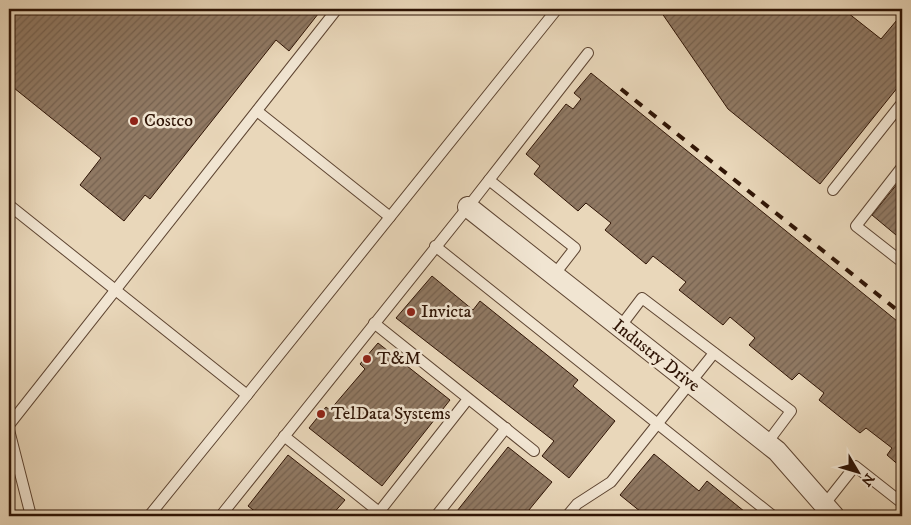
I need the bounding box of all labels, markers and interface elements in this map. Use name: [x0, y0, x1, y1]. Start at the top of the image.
place label: Costco: [144, 110, 193, 132]
marker: Costco: [128, 115, 140, 127]
place label: Invicta: [421, 301, 472, 323]
marker: Invicta: [405, 306, 417, 318]
street label: Industry Drive: [608, 315, 704, 397]
place label: T&M: [377, 348, 421, 370]
marker: T&M: [361, 353, 373, 365]
place label: TelData Systems: [331, 403, 451, 425]
marker: TelData Systems: [315, 408, 327, 420]
north arrow: [834, 448, 884, 498]
text: N: [857, 469, 878, 490]

